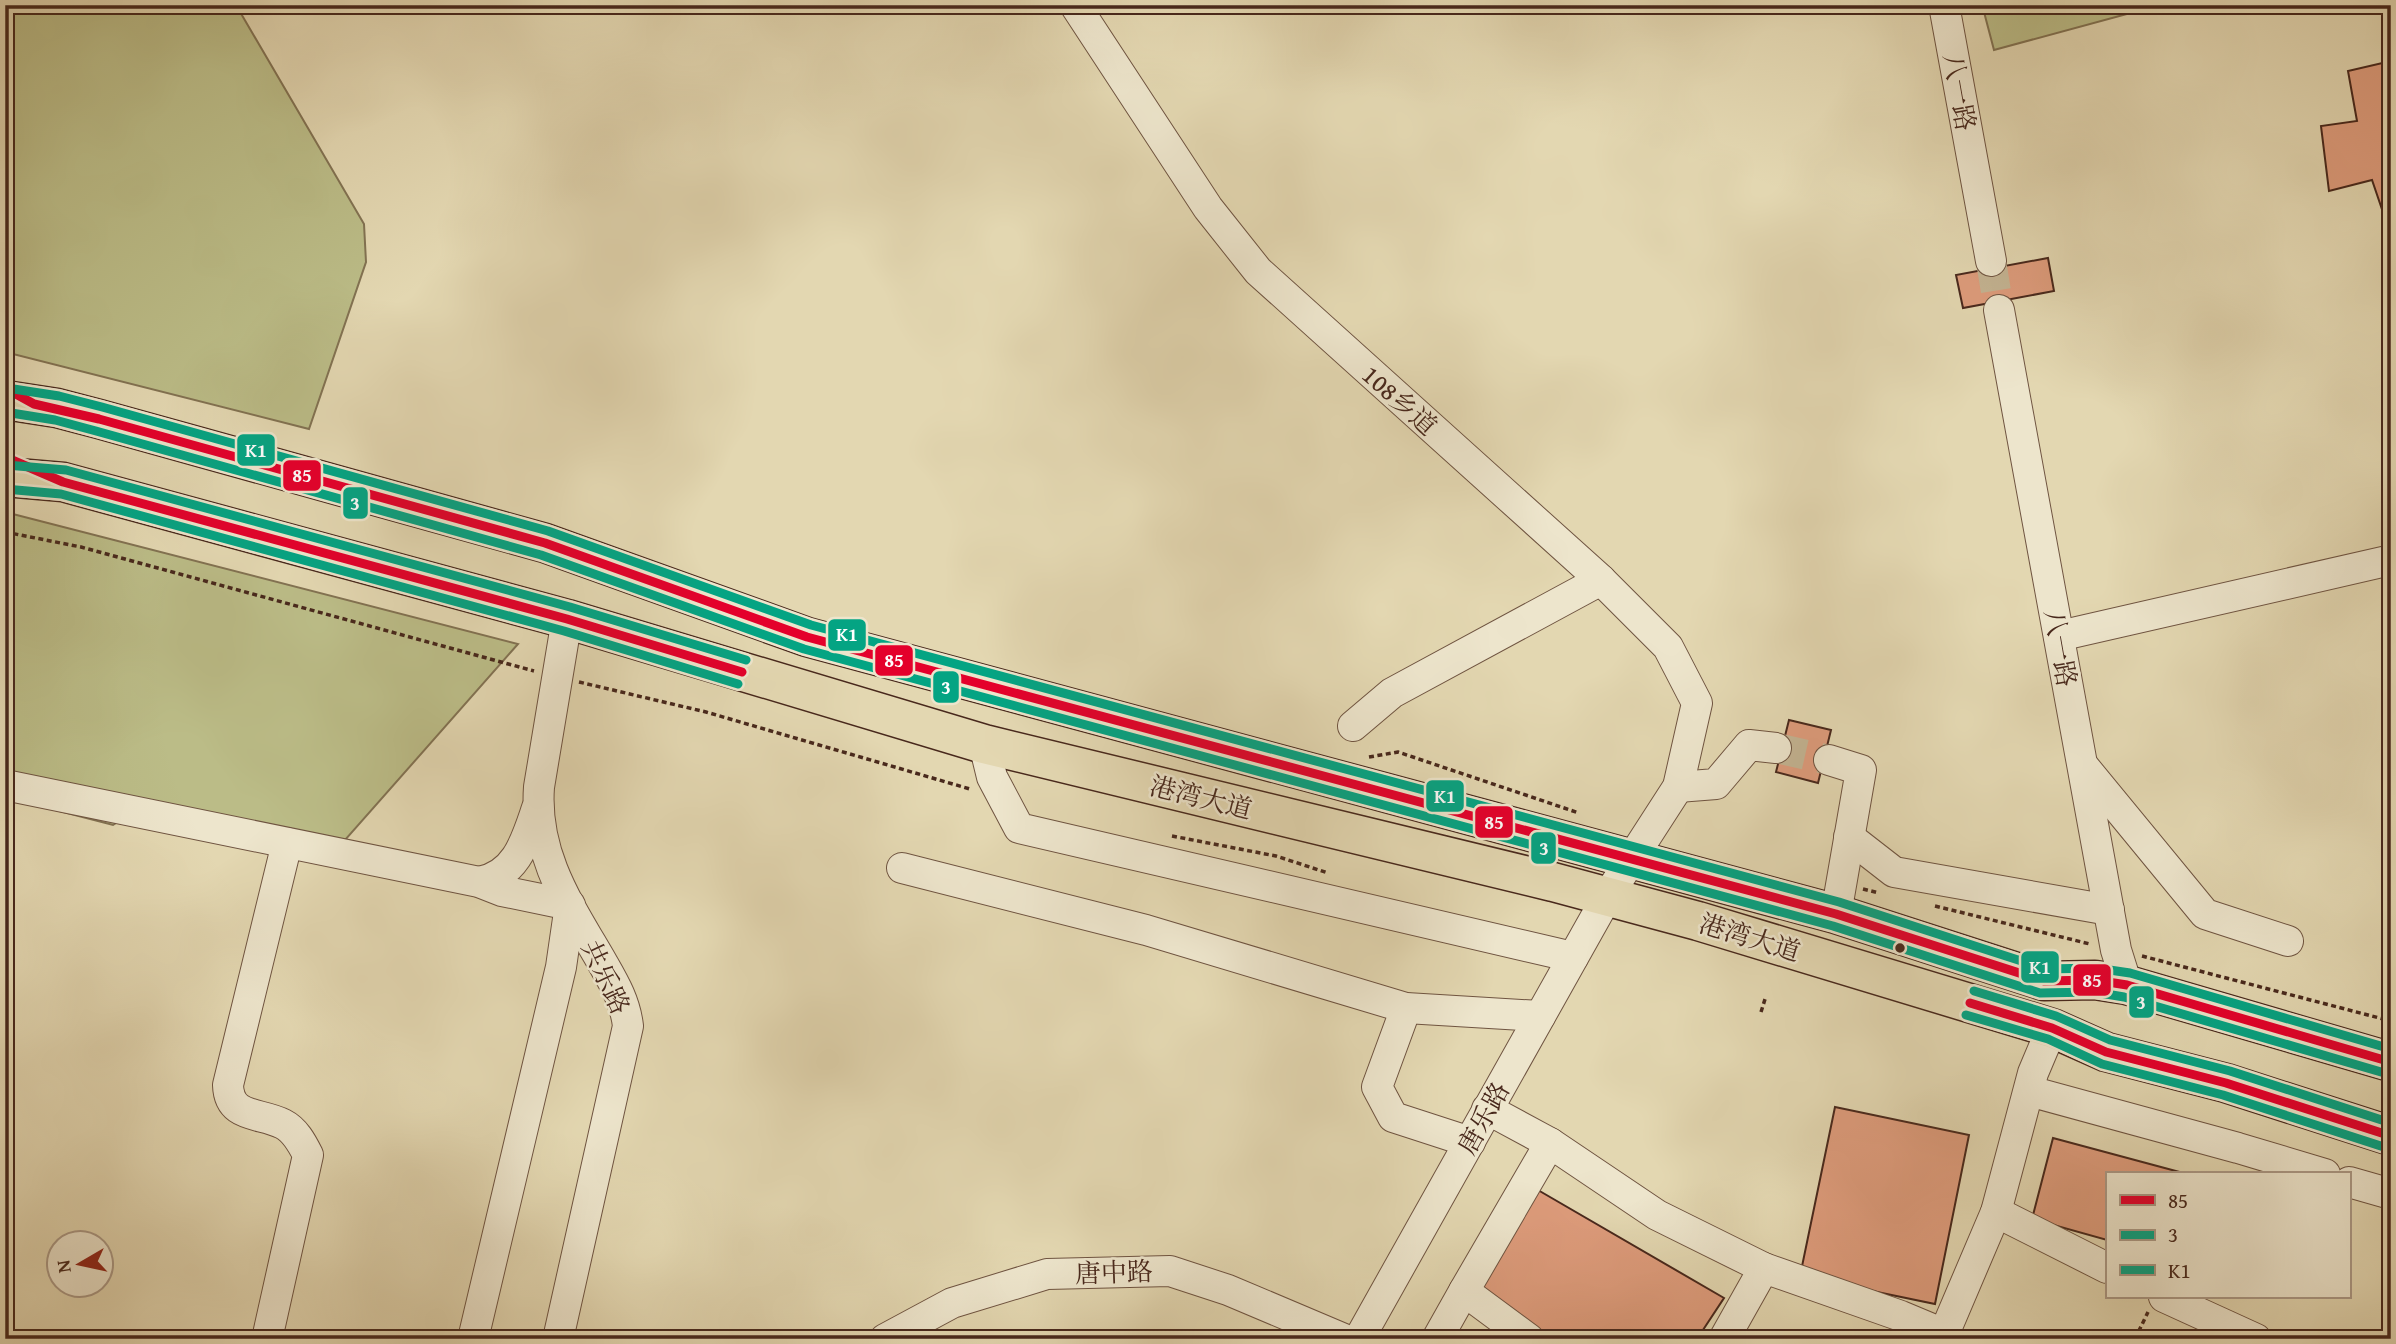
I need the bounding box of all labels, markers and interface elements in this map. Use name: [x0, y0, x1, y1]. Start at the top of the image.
street label: 八一路: [1934, 50, 1986, 134]
street label: 108乡道: [1354, 356, 1446, 444]
line badge: K1: [236, 433, 276, 467]
text: K1: [245, 436, 267, 464]
line badge: 85: [282, 459, 322, 492]
text: 85: [292, 461, 312, 489]
line badge: 3: [342, 486, 369, 520]
text: 3: [350, 489, 360, 517]
street label: 八一路: [2035, 606, 2087, 690]
line badge: K1: [827, 618, 867, 652]
text: K1: [836, 620, 858, 648]
line badge: 85: [874, 644, 914, 677]
text: 85: [884, 646, 904, 674]
line badge: 3: [932, 670, 960, 704]
text: 3: [941, 673, 951, 701]
street label: 港湾大道: [1146, 765, 1256, 829]
line badge: K1: [1425, 779, 1465, 813]
text: K1: [1434, 782, 1456, 810]
line badge: 85: [1474, 805, 1514, 839]
text: 85: [1484, 808, 1504, 836]
line badge: 3: [1530, 831, 1557, 865]
text: 3: [1539, 834, 1549, 862]
street label: 港湾大道: [1695, 903, 1805, 971]
street label: 共乐路: [572, 933, 640, 1021]
unlabelled marker: [1893, 941, 1907, 955]
line badge: K1: [2020, 950, 2060, 984]
text: K1: [2029, 953, 2051, 981]
line badge: 85: [2072, 963, 2112, 997]
text: 85: [2082, 966, 2102, 994]
line badge: 3: [2128, 985, 2155, 1019]
text: 3: [2136, 988, 2146, 1016]
street label: 唐乐路: [1447, 1074, 1519, 1162]
legend: [2106, 1172, 2350, 1298]
text: 85: [2168, 1185, 2188, 1216]
text: 3: [2168, 1219, 2178, 1250]
north arrow: [46, 1228, 116, 1298]
street label: 唐中路: [1074, 1251, 1154, 1293]
text: K1: [2168, 1255, 2191, 1286]
text: N: [48, 1258, 78, 1275]

